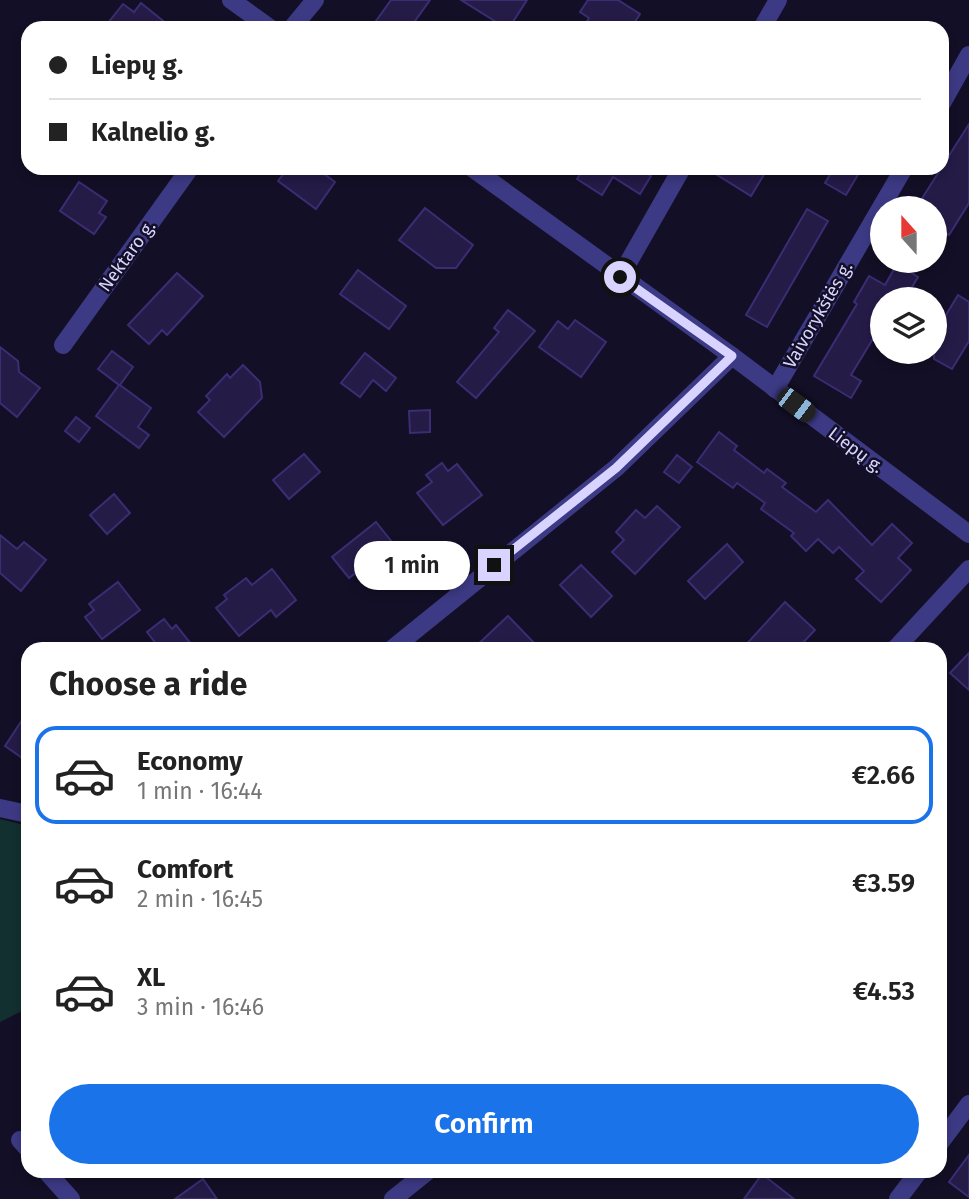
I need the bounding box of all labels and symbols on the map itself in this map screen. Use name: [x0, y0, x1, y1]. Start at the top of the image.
north arrow: [870, 196, 947, 273]
street label: Nektaro g.: [94, 216, 160, 296]
street label: Vaivorykštės g.: [779, 258, 857, 372]
route start: [604, 261, 636, 293]
car: [773, 384, 820, 426]
street label: Liepų g.: [824, 422, 888, 478]
callout: 1 min: [354, 540, 470, 590]
route end: [478, 549, 510, 581]

